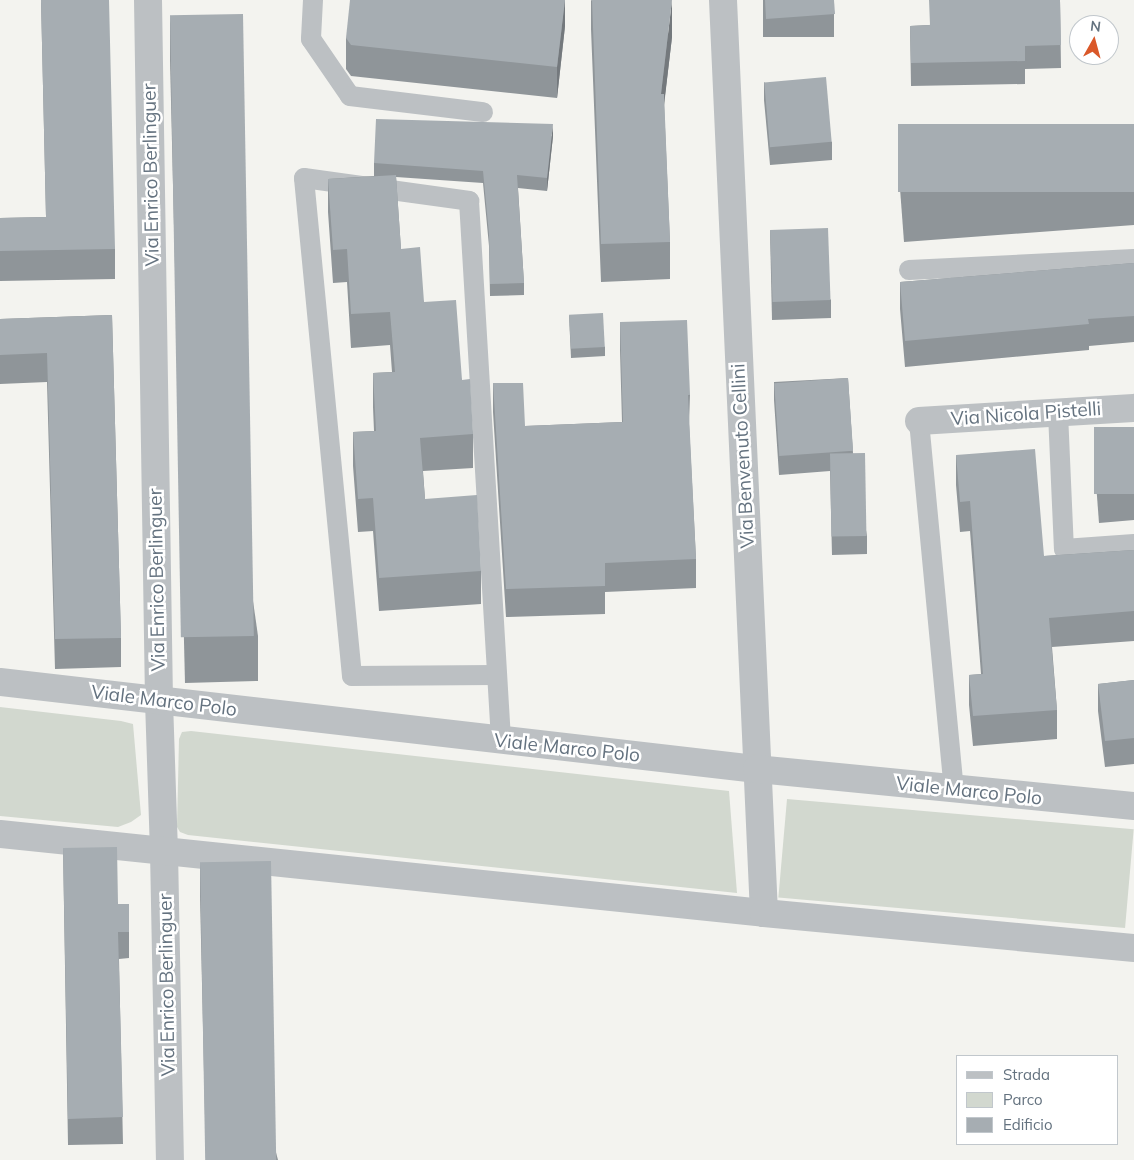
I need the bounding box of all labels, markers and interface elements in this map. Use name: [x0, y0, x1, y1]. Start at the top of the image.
north arrow: [1069, 15, 1119, 65]
text: N: [1089, 17, 1102, 36]
street label: Via Enrico Berlinguer: [138, 83, 164, 267]
street label: Via Benvenuto Cellini: [727, 363, 759, 549]
street label: Via Nicola Pistelli: [950, 397, 1102, 431]
street label: Via Enrico Berlinguer: [144, 488, 170, 672]
street label: Viale Marco Polo: [90, 681, 238, 721]
street label: Viale Marco Polo: [493, 729, 641, 767]
street label: Viale Marco Polo: [895, 772, 1043, 810]
street label: Via Enrico Berlinguer: [154, 893, 180, 1077]
legend: [956, 1055, 1119, 1145]
text: Strada: [1003, 1065, 1050, 1084]
text: Parco: [1003, 1090, 1043, 1109]
text: Edificio: [1003, 1115, 1053, 1134]

